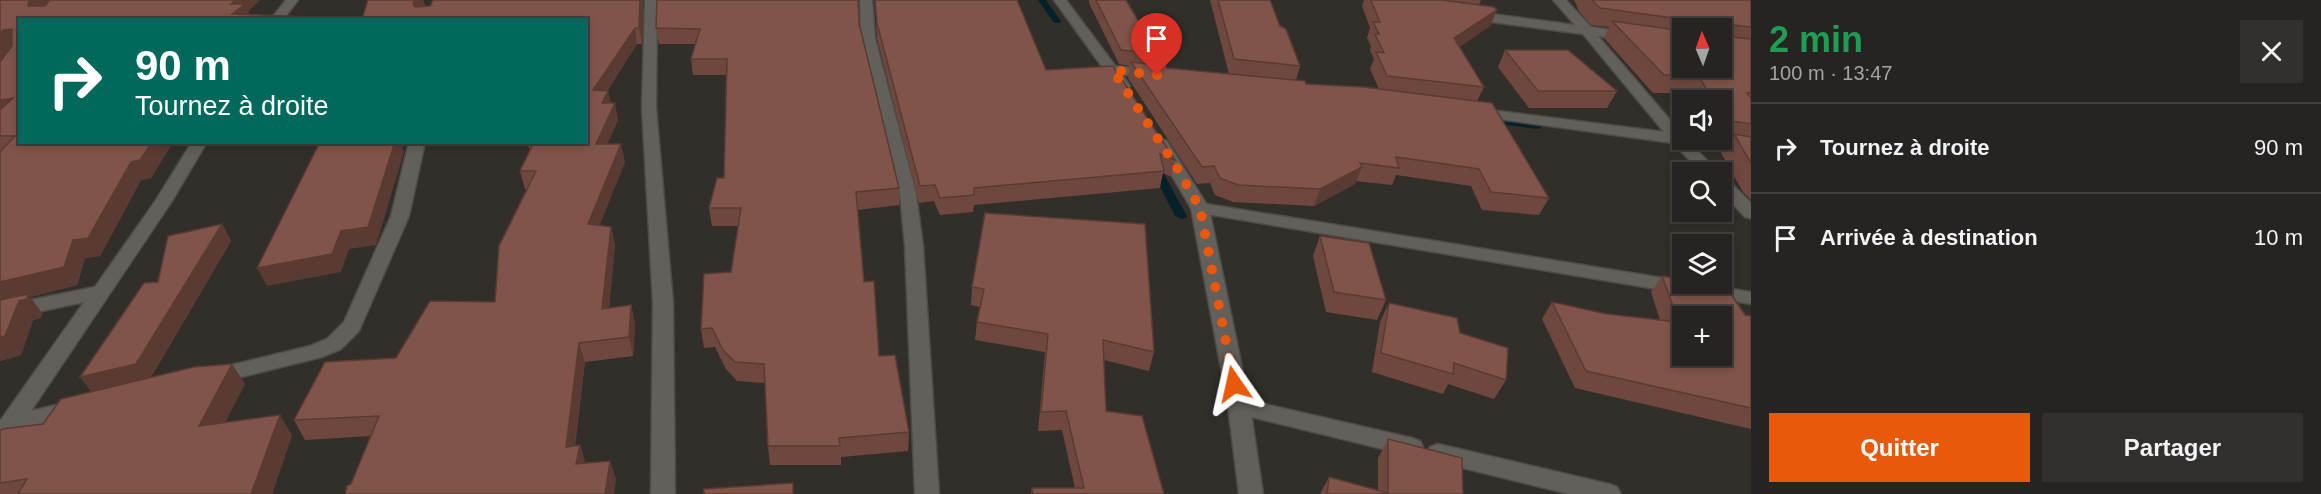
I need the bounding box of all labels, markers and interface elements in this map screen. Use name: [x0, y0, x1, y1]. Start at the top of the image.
pin: [1131, 13, 1182, 75]
north arrow: [1672, 18, 1732, 78]
map controls: [1672, 18, 1732, 366]
text: 2 min: [1769, 19, 1863, 60]
button: close: [2240, 20, 2303, 83]
icon: arrive: [1140, 22, 1173, 55]
icon: right: [36, 42, 114, 120]
text: 90 m: [135, 42, 231, 89]
text: 100 m · 13:47: [1769, 62, 1892, 84]
button: sound: [1672, 90, 1732, 150]
text: Tournez à droite: [135, 91, 329, 121]
icon: right: [1769, 132, 1802, 165]
text: Tournez à droite: [1820, 135, 1990, 160]
text: 90 m: [2254, 135, 2303, 160]
button: search: [1672, 162, 1732, 222]
icon: arrive: [1769, 222, 1802, 255]
text: Arrivée à destination: [1820, 225, 2038, 250]
text: 10 m: [2254, 225, 2303, 250]
button: layers: [1672, 234, 1732, 294]
button: +: [1672, 306, 1732, 366]
position arrow: [1202, 352, 1266, 416]
button: Quitter: [1769, 413, 2030, 482]
button: Partager: [2042, 413, 2303, 482]

